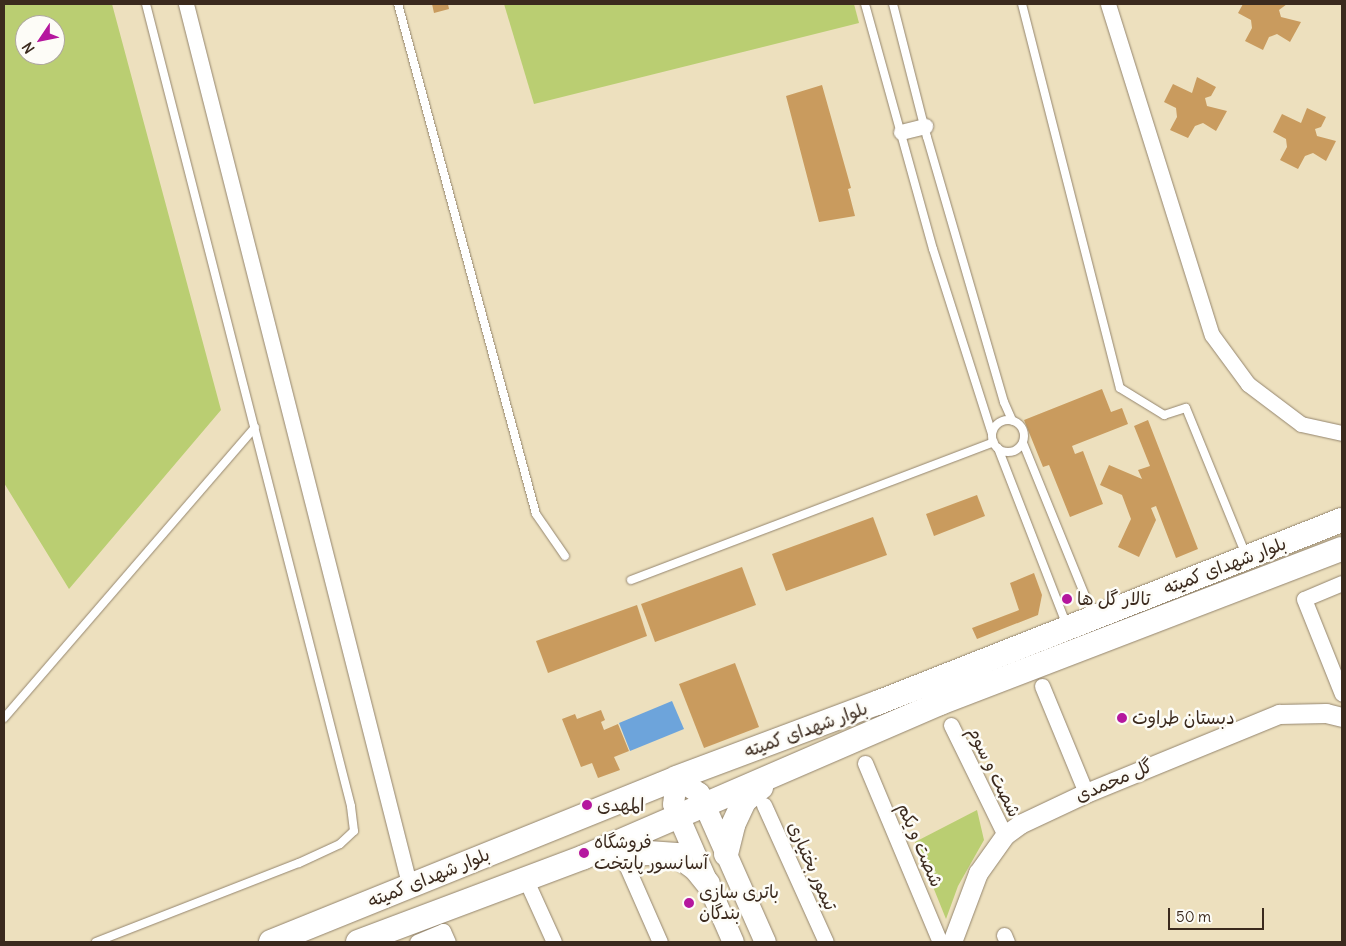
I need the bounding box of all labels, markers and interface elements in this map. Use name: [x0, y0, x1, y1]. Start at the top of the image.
north arrow: [15, 15, 65, 65]
text: N: [18, 39, 39, 57]
street label: بلوار شهدای کمیته: [1161, 533, 1289, 599]
place label: تالار گل ها: [1077, 588, 1151, 610]
marker: تالار گل ها: [1061, 593, 1073, 605]
street label: بلوار شهدای کمیته: [741, 698, 871, 762]
place label: دبستان طراوت: [1132, 707, 1235, 729]
marker: دبستان طراوت: [1116, 712, 1128, 724]
street label: شصت و سوم: [963, 723, 1025, 821]
street label: گل محمدی: [1072, 755, 1156, 807]
place label: المهدی: [597, 794, 645, 816]
marker: المهدی: [581, 799, 593, 811]
street label: شصت و یکم: [893, 800, 947, 890]
street label: تیمور بختیاری: [783, 818, 841, 914]
place label: فروشگاه آسانسور پایتخت: [594, 832, 708, 874]
street label: بلوار شهدای کمیته: [365, 844, 493, 912]
marker: فروشگاه آسانسور پایتخت: [578, 847, 590, 859]
place label: باتری سازی بندگان: [699, 882, 779, 924]
marker: باتری سازی بندگان: [683, 897, 695, 909]
scale bar: [1171, 898, 1267, 930]
text: 50 m: [1176, 907, 1211, 926]

